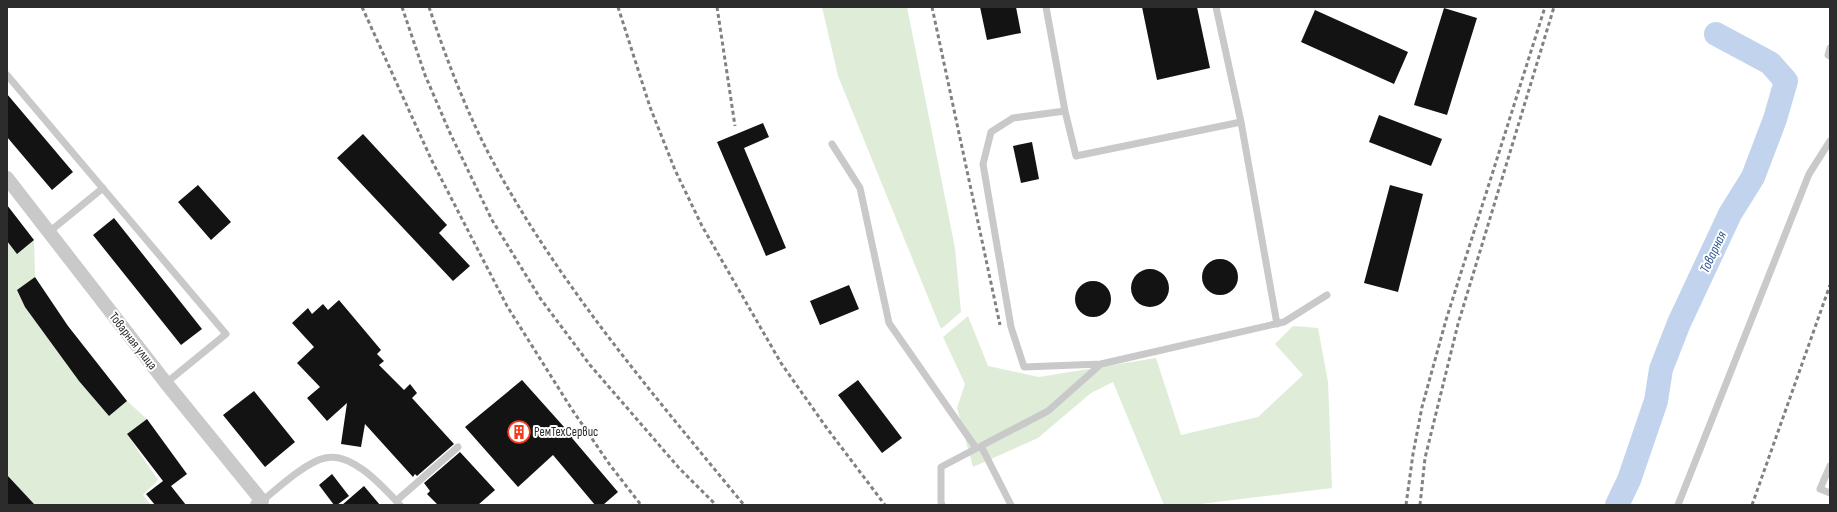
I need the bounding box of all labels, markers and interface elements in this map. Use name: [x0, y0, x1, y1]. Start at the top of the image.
water label: Товарная: [1696, 228, 1730, 276]
street label: Товарная улица: [106, 309, 160, 373]
building icon: РемТехСервис: [506, 419, 532, 445]
place label: РемТехСервис: [534, 424, 598, 440]

